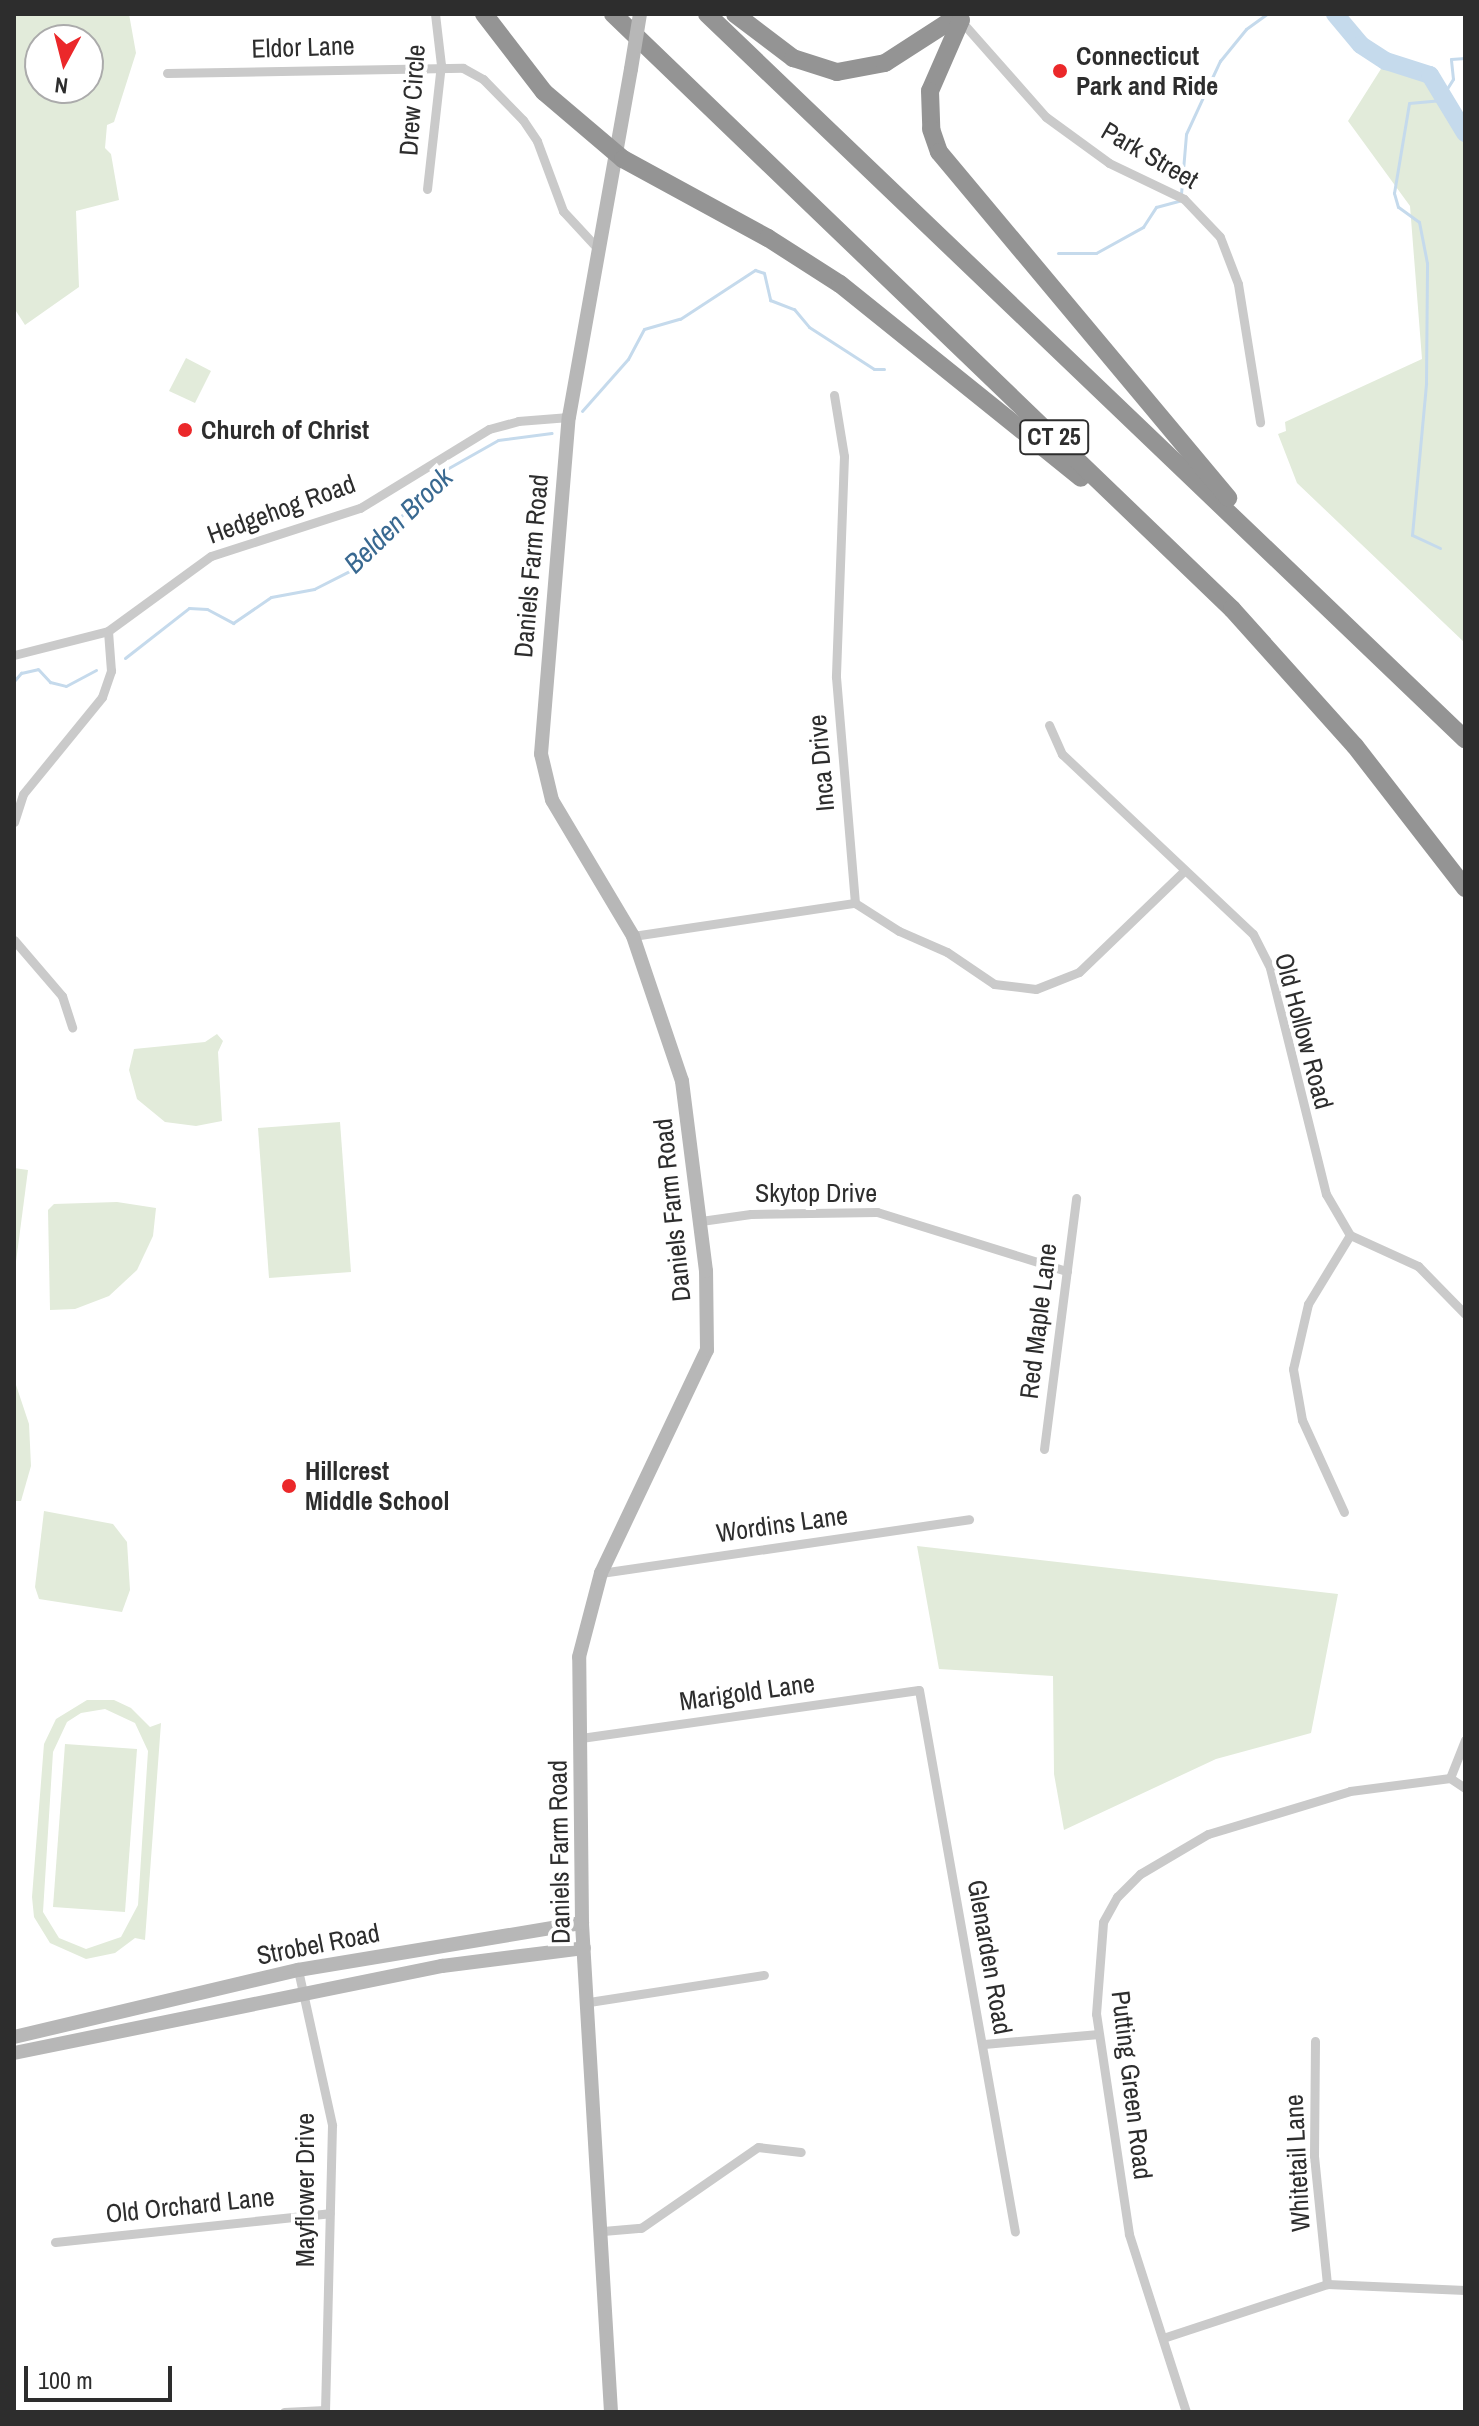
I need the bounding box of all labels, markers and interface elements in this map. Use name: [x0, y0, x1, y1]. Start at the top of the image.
north arrow: [24, 24, 104, 104]
street label: Eldor Lane: [251, 30, 355, 64]
place label: Connecticut Park and Ride: [1076, 40, 1218, 102]
street label: Drew Circle: [393, 43, 431, 157]
marker: Connecticut Park and Ride: [1051, 62, 1069, 80]
text: N: [53, 70, 70, 102]
street label: Park Street: [1096, 115, 1204, 195]
place label: Church of Christ: [201, 414, 369, 446]
road number: CT 25: [1018, 417, 1090, 457]
marker: Church of Christ: [176, 421, 194, 439]
water label: Belden Brook: [337, 460, 459, 580]
street label: Hedgehog Road: [203, 468, 359, 550]
street label: Daniels Farm Road: [507, 473, 555, 659]
street label: Inca Drive: [801, 713, 841, 813]
street label: Old Hollow Road: [1268, 950, 1340, 1112]
street label: Daniels Farm Road: [647, 1117, 697, 1303]
street label: Skytop Drive: [755, 1177, 877, 1209]
street label: Red Maple Lane: [1013, 1241, 1063, 1401]
place label: Hillcrest Middle School: [305, 1455, 450, 1516]
marker: Hillcrest Middle School: [280, 1477, 298, 1495]
street label: Wordins Lane: [714, 1499, 850, 1549]
street label: Marigold Lane: [677, 1667, 817, 1717]
street label: Daniels Farm Road: [542, 1760, 576, 1944]
street label: Glenarden Road: [961, 1877, 1019, 2037]
street label: Strobel Road: [254, 1917, 382, 1971]
street label: Putting Green Road: [1105, 1989, 1159, 2181]
street label: Whitetail Lane: [1278, 2094, 1316, 2232]
street label: Mayflower Drive: [289, 2113, 321, 2267]
street label: Old Orchard Lane: [104, 2181, 276, 2229]
scale bar: [28, 2350, 176, 2400]
text: 100 m: [38, 2364, 93, 2396]

